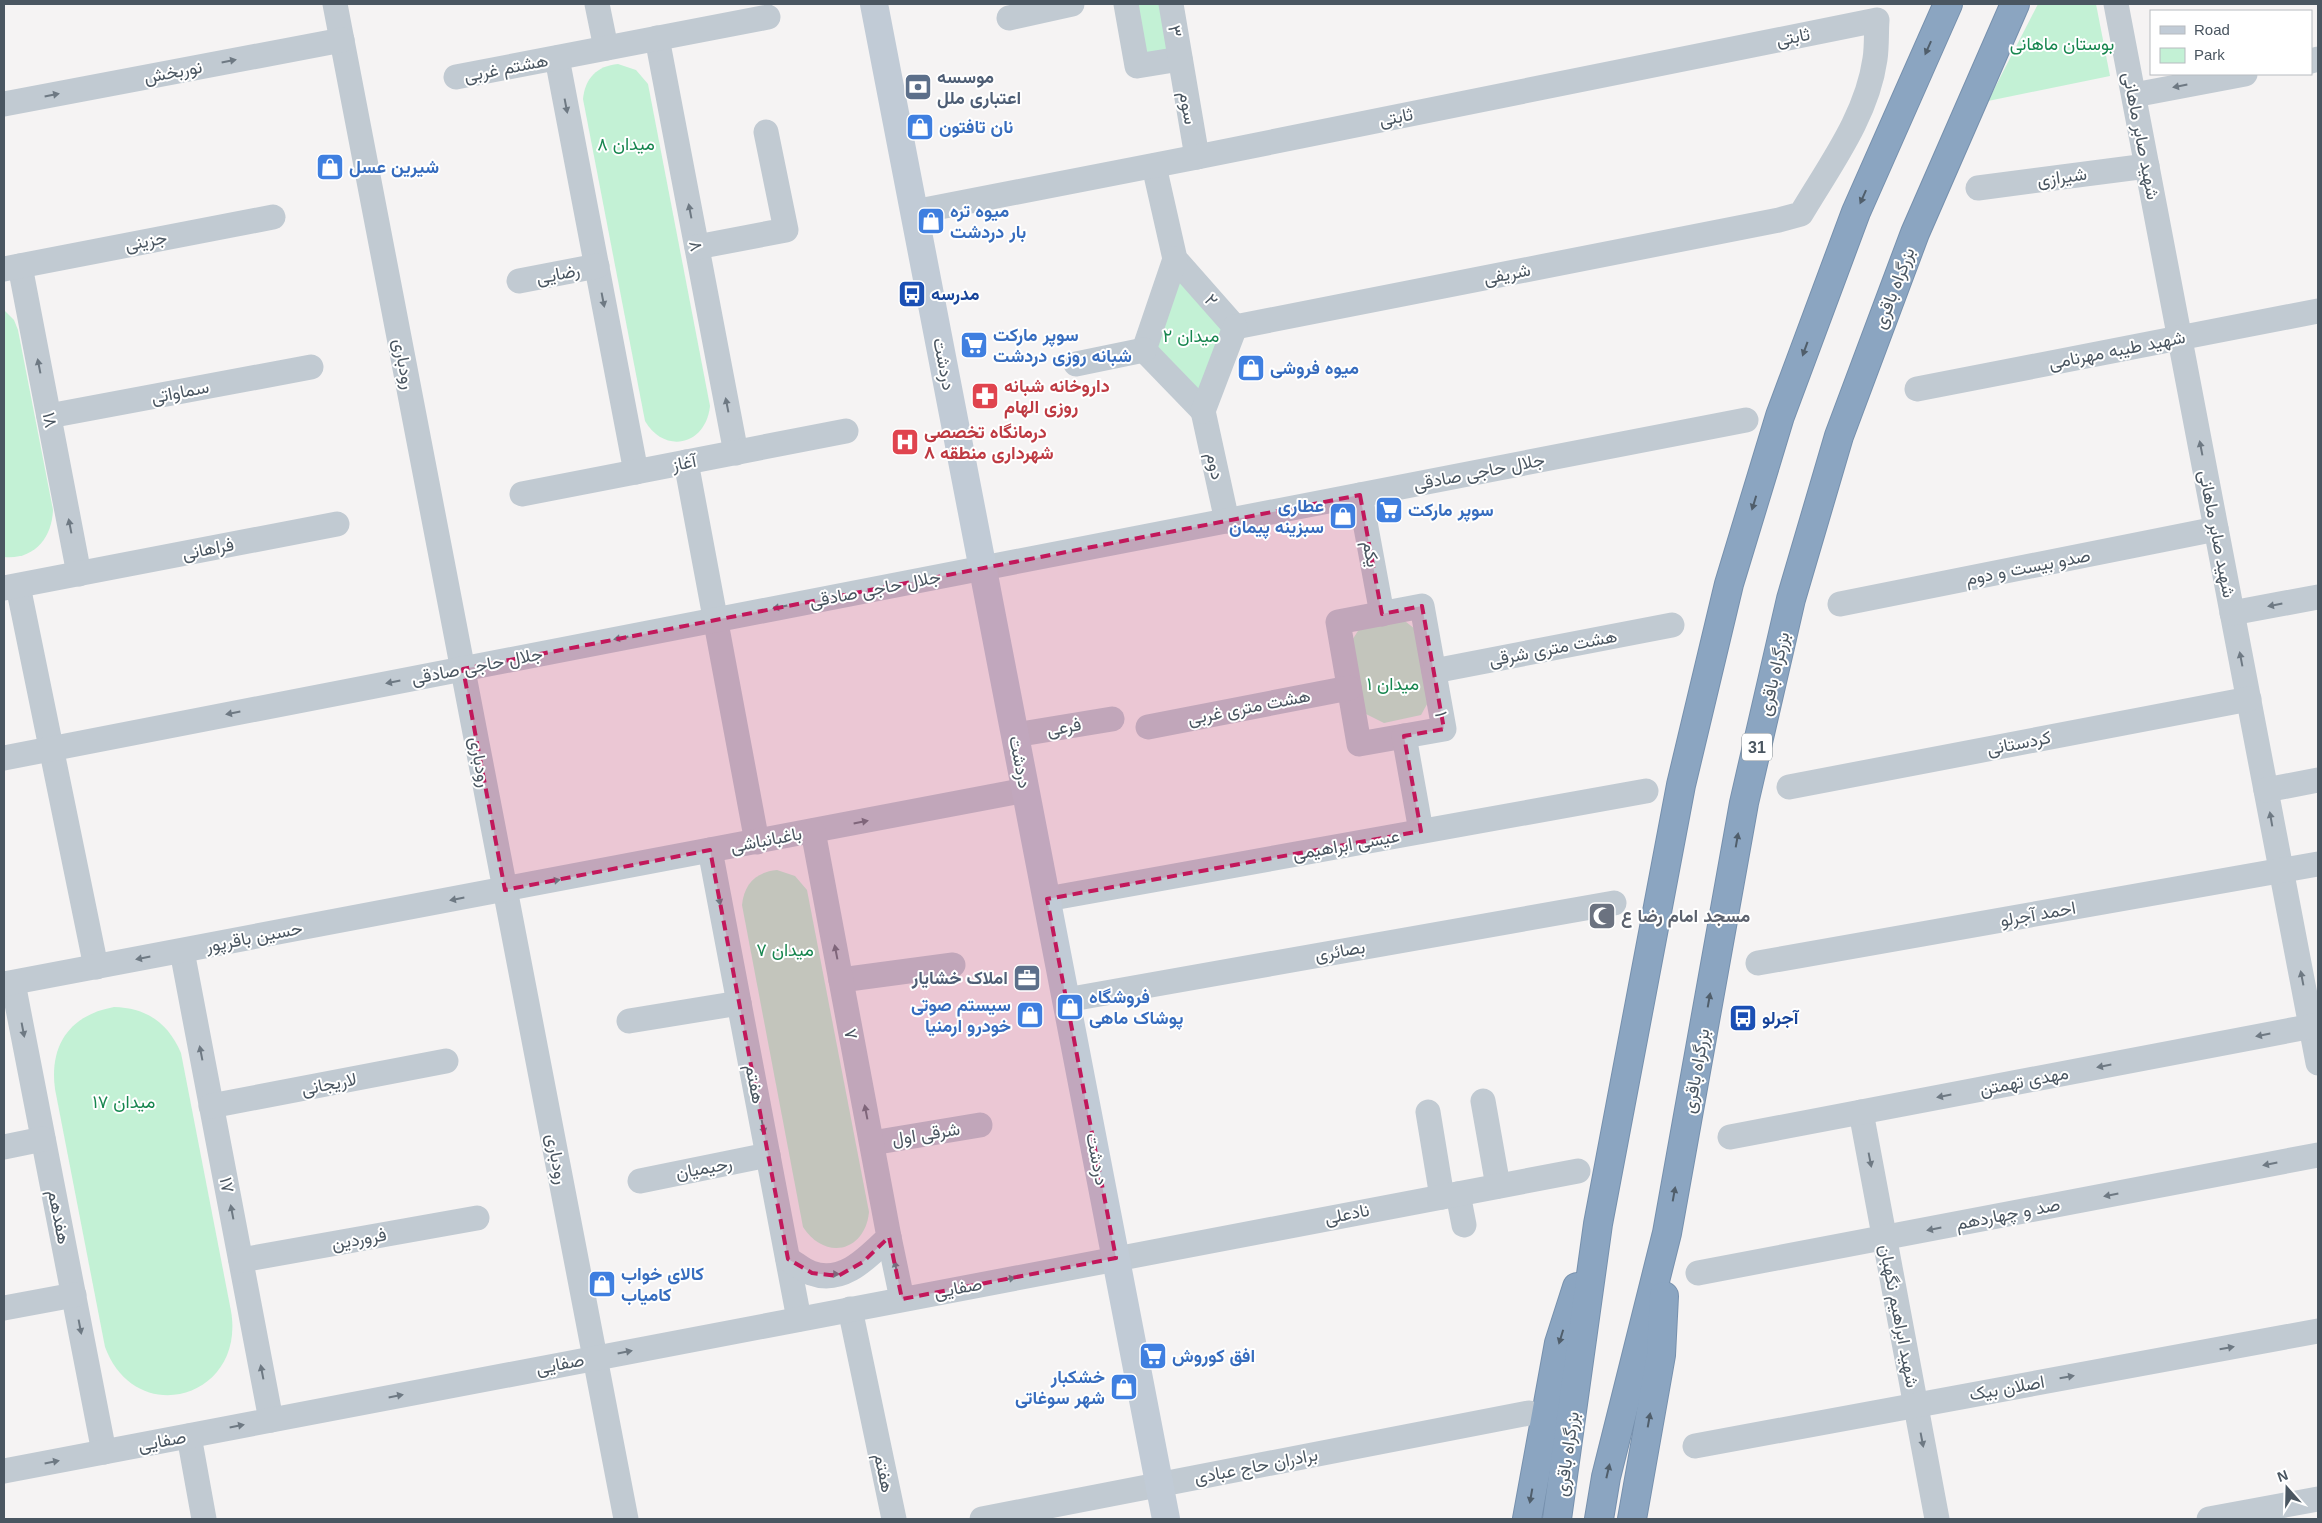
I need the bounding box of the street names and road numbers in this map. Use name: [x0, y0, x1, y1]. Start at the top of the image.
street label: ۳: [1164, 23, 1186, 39]
street label: ثابتی: [1774, 24, 1812, 51]
street label: هشتم غربی: [462, 50, 550, 88]
street label: نوربخش: [142, 57, 204, 88]
street label: شهید صابر ماهانی: [2118, 70, 2163, 202]
street label: سوم: [1173, 90, 1201, 126]
street label: ثابتی: [1377, 104, 1415, 131]
street label: شیرازی: [2036, 164, 2088, 191]
street label: جزینی: [123, 227, 169, 256]
street label: ۸: [685, 239, 707, 253]
street label: بزرگراه باقری: [1869, 244, 1920, 332]
street label: رضایی: [534, 260, 582, 289]
street label: شریفی: [1482, 260, 1532, 289]
street label: ۲: [1200, 290, 1222, 310]
street label: شهید طیبه مهرنامی: [2047, 327, 2187, 374]
street label: دردشت: [928, 336, 959, 392]
street label: رودباری: [388, 337, 419, 391]
street label: سماواتی: [149, 377, 211, 408]
street label: ۱۸: [39, 410, 61, 430]
street label: جلال حاجی صادقی: [1412, 449, 1546, 496]
street label: آغاز: [669, 451, 700, 476]
street label: دوم: [1200, 451, 1228, 482]
street label: شهید صابر ماهانی: [2194, 468, 2239, 600]
street label: فراهانی: [180, 534, 236, 565]
street label: یکم: [1357, 539, 1383, 569]
street label: صدو بیست و دوم: [1964, 545, 2092, 591]
street label: جلال حاجی صادقی: [808, 566, 942, 613]
street label: هشت متری شرقی: [1487, 626, 1619, 671]
street label: بزرگراه باقری: [1755, 630, 1794, 718]
street label: جلال حاجی صادقی: [410, 643, 544, 690]
street label: هشت متری غربی: [1186, 685, 1312, 730]
street label: ۱: [1431, 710, 1451, 718]
street label: فرعی: [1045, 714, 1083, 741]
street label: کردستانی: [1985, 727, 2053, 760]
street label: دردشت: [1004, 734, 1035, 790]
road number: 31: [1742, 734, 1772, 760]
street label: رودباری: [464, 735, 495, 789]
street label: باغبانباشی: [729, 823, 804, 858]
street label: عیسی ابراهیمی: [1291, 826, 1401, 865]
street label: احمد آجرلو: [1999, 898, 2077, 931]
street label: حسین باقرپور: [203, 918, 305, 958]
street label: بصائری: [1313, 937, 1367, 966]
street label: ۷: [840, 1027, 862, 1041]
street label: بزرگراه باقری: [1679, 1027, 1714, 1115]
street label: هفتم: [739, 1063, 769, 1106]
street label: مهدی تهمتن: [1978, 1063, 2070, 1100]
street label: لاریجانی: [300, 1069, 358, 1100]
street label: شرقی اول: [891, 1119, 962, 1150]
street label: دردشت: [1081, 1131, 1112, 1187]
street label: رودباری: [541, 1132, 572, 1186]
street label: رحیمیان: [674, 1153, 734, 1184]
street label: ۱۷: [216, 1175, 238, 1195]
street label: هفدهم: [42, 1188, 74, 1246]
street label: صد و چهاردهم: [1954, 1194, 2062, 1236]
street label: نادعلی: [1323, 1200, 1371, 1229]
street label: فروردین: [330, 1224, 388, 1255]
street label: شهید ابراهیم نگهبان: [1873, 1243, 1923, 1390]
street label: صفایی: [932, 1274, 984, 1303]
street label: صفایی: [534, 1350, 586, 1379]
street label: اصلان بیک: [1968, 1372, 2046, 1404]
street label: بزرگراه باقری: [1551, 1410, 1584, 1498]
street label: صفایی: [136, 1427, 188, 1456]
street label: برادران حاج عبادی: [1192, 1444, 1320, 1490]
street label: هفتم: [868, 1452, 898, 1495]

